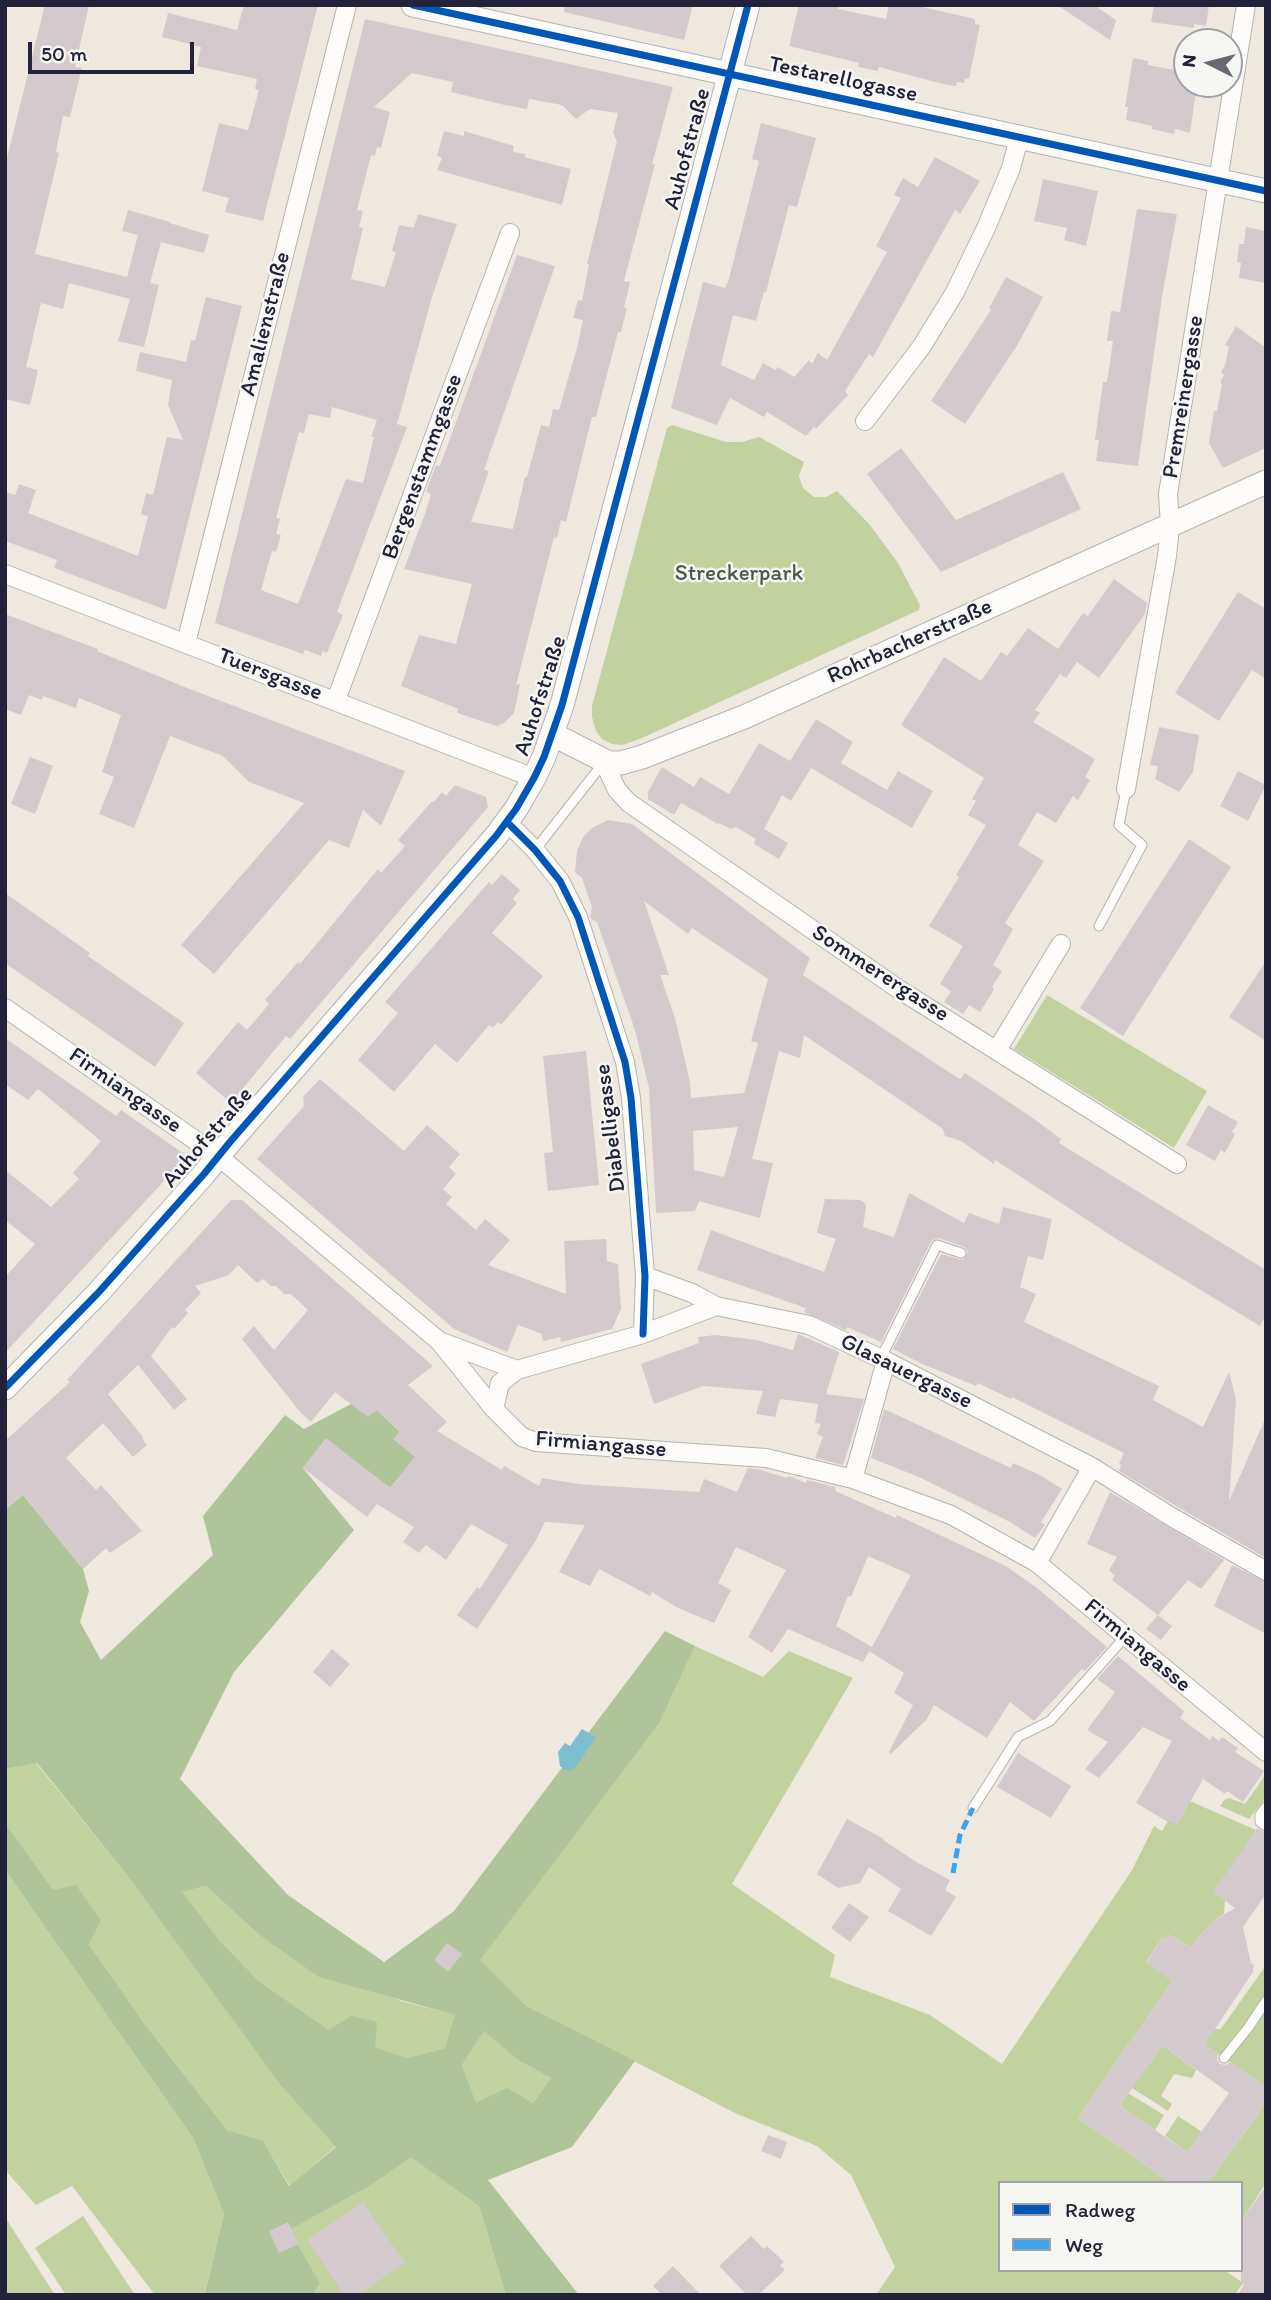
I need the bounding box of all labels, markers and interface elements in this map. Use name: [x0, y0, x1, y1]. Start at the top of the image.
scale bar: [32, 28, 198, 72]
north arrow: [1173, 28, 1243, 98]
text: 50 m: [41, 41, 87, 66]
street label: Testarellogasse: [766, 51, 920, 109]
text: N: [1176, 53, 1201, 69]
street label: Auhofstraße: [659, 85, 717, 213]
street label: Amalienstraße: [235, 249, 297, 399]
street label: Premreinergasse: [1157, 313, 1211, 481]
street label: Bergenstammgasse: [377, 371, 469, 563]
park label: Streckerpark: [675, 560, 803, 588]
street label: Rohrbacherstraße: [823, 593, 997, 691]
street label: Auhofstraße: [509, 632, 573, 760]
street label: Tuersgasse: [214, 643, 326, 707]
street label: Sommerergasse: [806, 919, 954, 1029]
street label: Firmiangasse: [63, 1042, 187, 1140]
street label: Diabelligasse: [589, 1062, 633, 1194]
street label: Auhofstraße: [157, 1082, 259, 1194]
street label: Glasauergasse: [835, 1328, 977, 1416]
street label: Firmiangasse: [534, 1426, 668, 1464]
street label: Firmiangasse: [1078, 1593, 1196, 1699]
legend: [998, 2181, 1243, 2272]
text: Radweg: [1065, 2197, 1135, 2222]
text: Weg: [1065, 2232, 1103, 2257]

